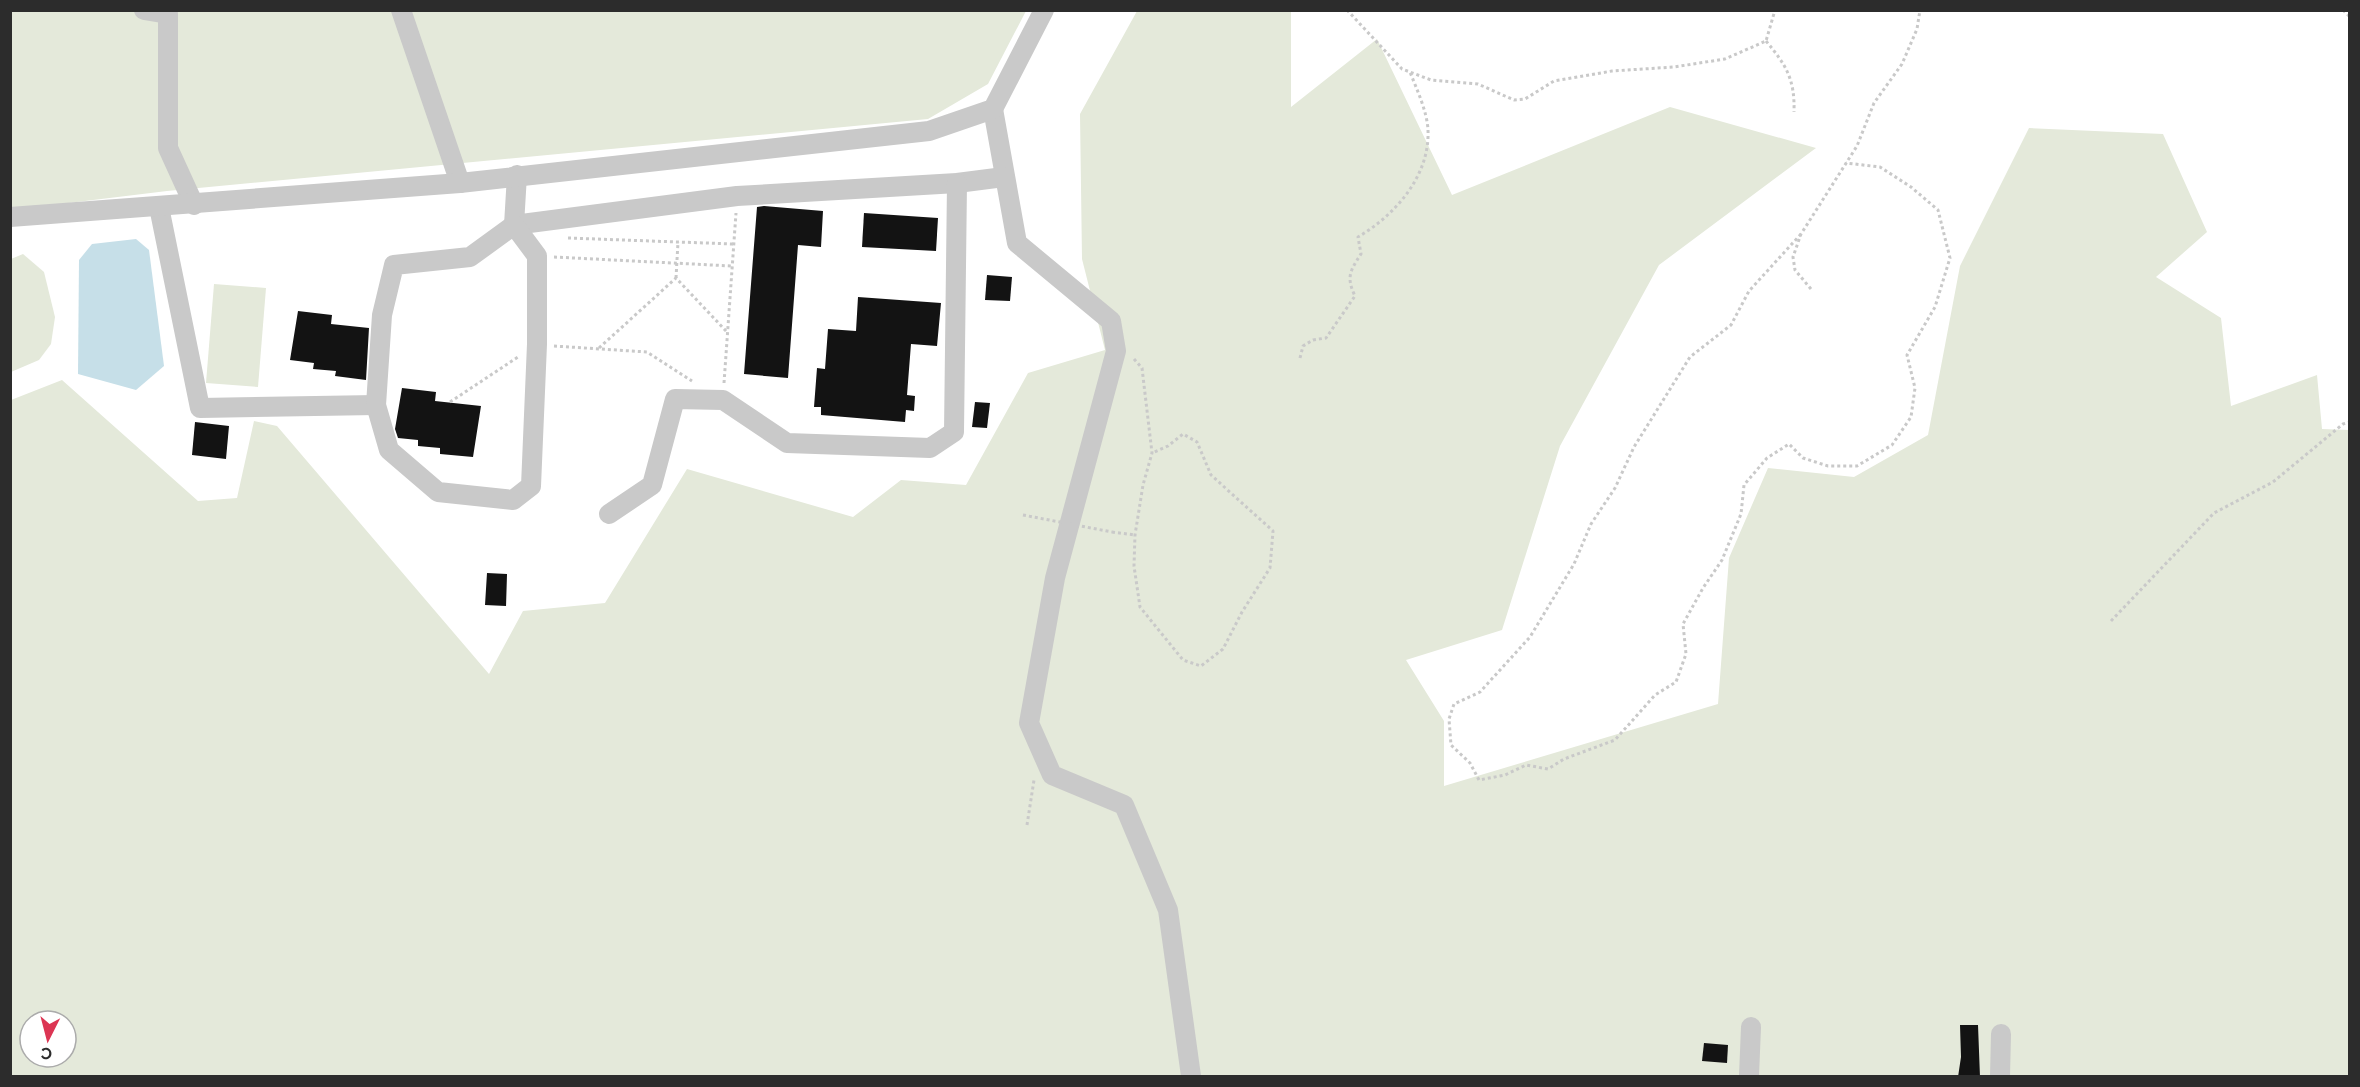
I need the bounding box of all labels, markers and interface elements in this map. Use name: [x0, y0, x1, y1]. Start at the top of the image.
north arrow: [18, 1009, 78, 1069]
text: С: [40, 1043, 53, 1063]

